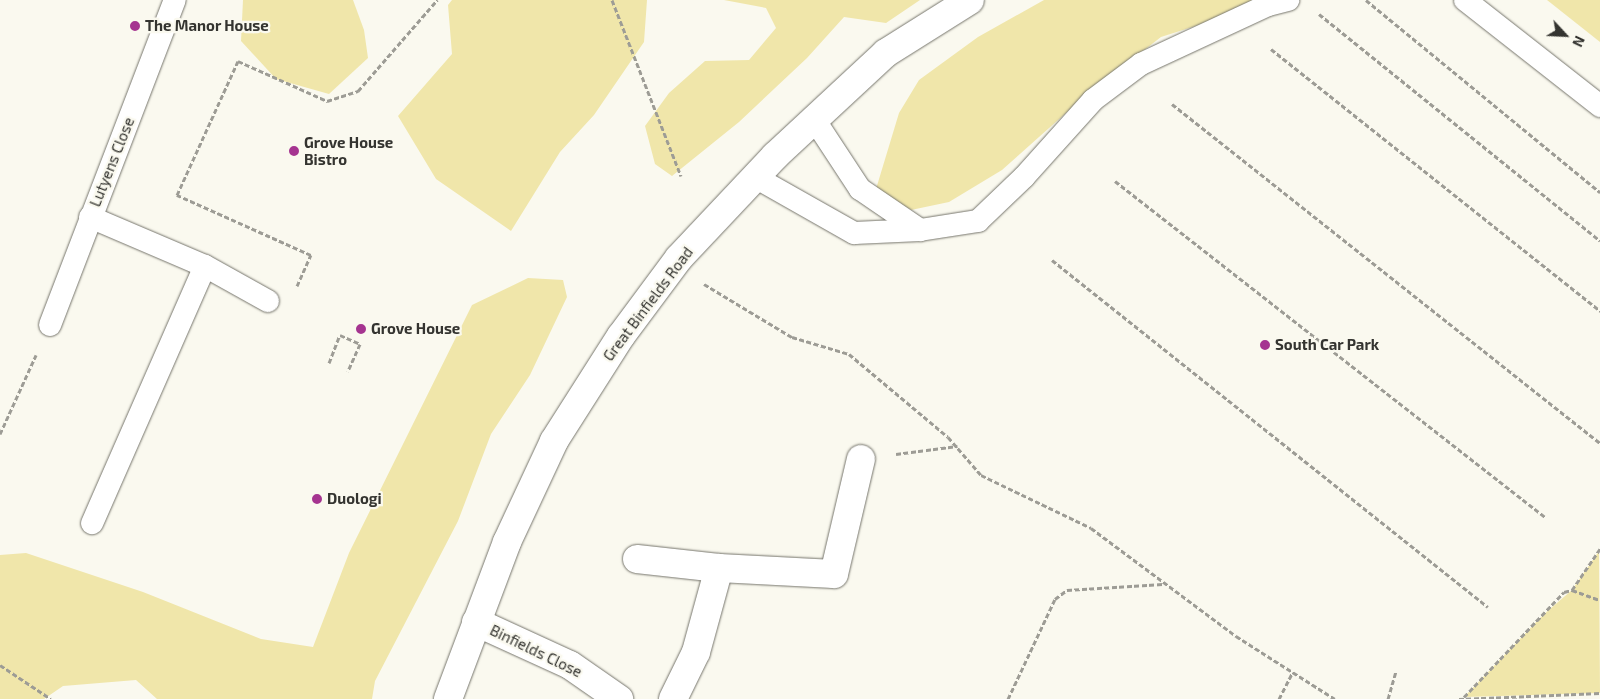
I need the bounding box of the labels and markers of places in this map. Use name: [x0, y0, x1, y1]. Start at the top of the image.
place label: The Manor House: [145, 17, 269, 35]
marker: The Manor House: [129, 20, 141, 32]
place label: Grove House Bistro: [304, 133, 393, 168]
marker: Grove House Bistro: [288, 145, 300, 157]
place label: Grove House: [371, 320, 460, 338]
marker: Grove House: [355, 323, 367, 335]
place label: South Car Park: [1275, 336, 1379, 354]
marker: South Car Park: [1259, 339, 1271, 351]
place label: Duologi: [327, 490, 382, 508]
marker: Duologi: [311, 493, 323, 505]

